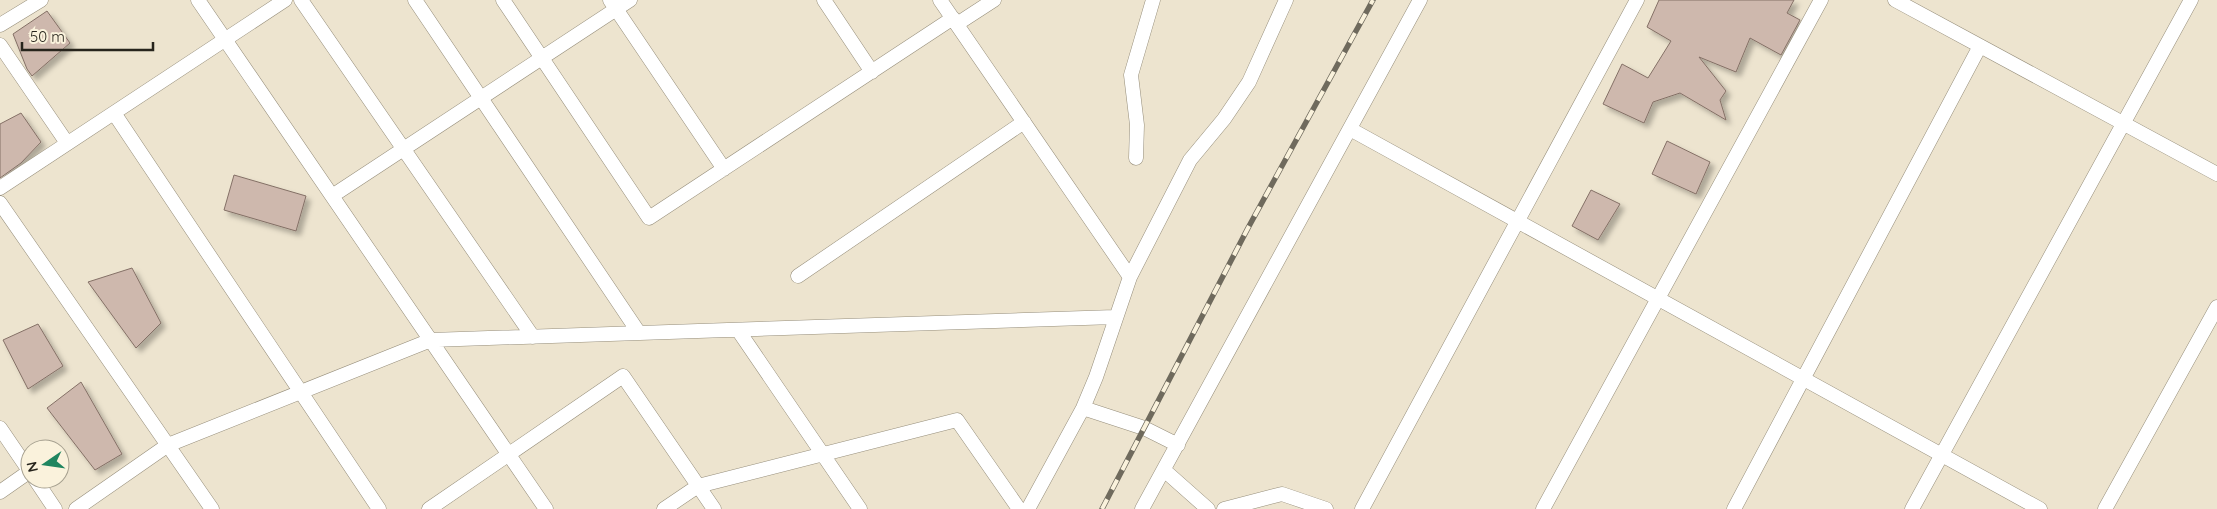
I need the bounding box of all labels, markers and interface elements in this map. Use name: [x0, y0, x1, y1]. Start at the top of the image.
scale bar: [22, 20, 154, 52]
text: 50 m: [30, 27, 65, 46]
north arrow: [20, 439, 70, 489]
text: N: [22, 460, 42, 474]

